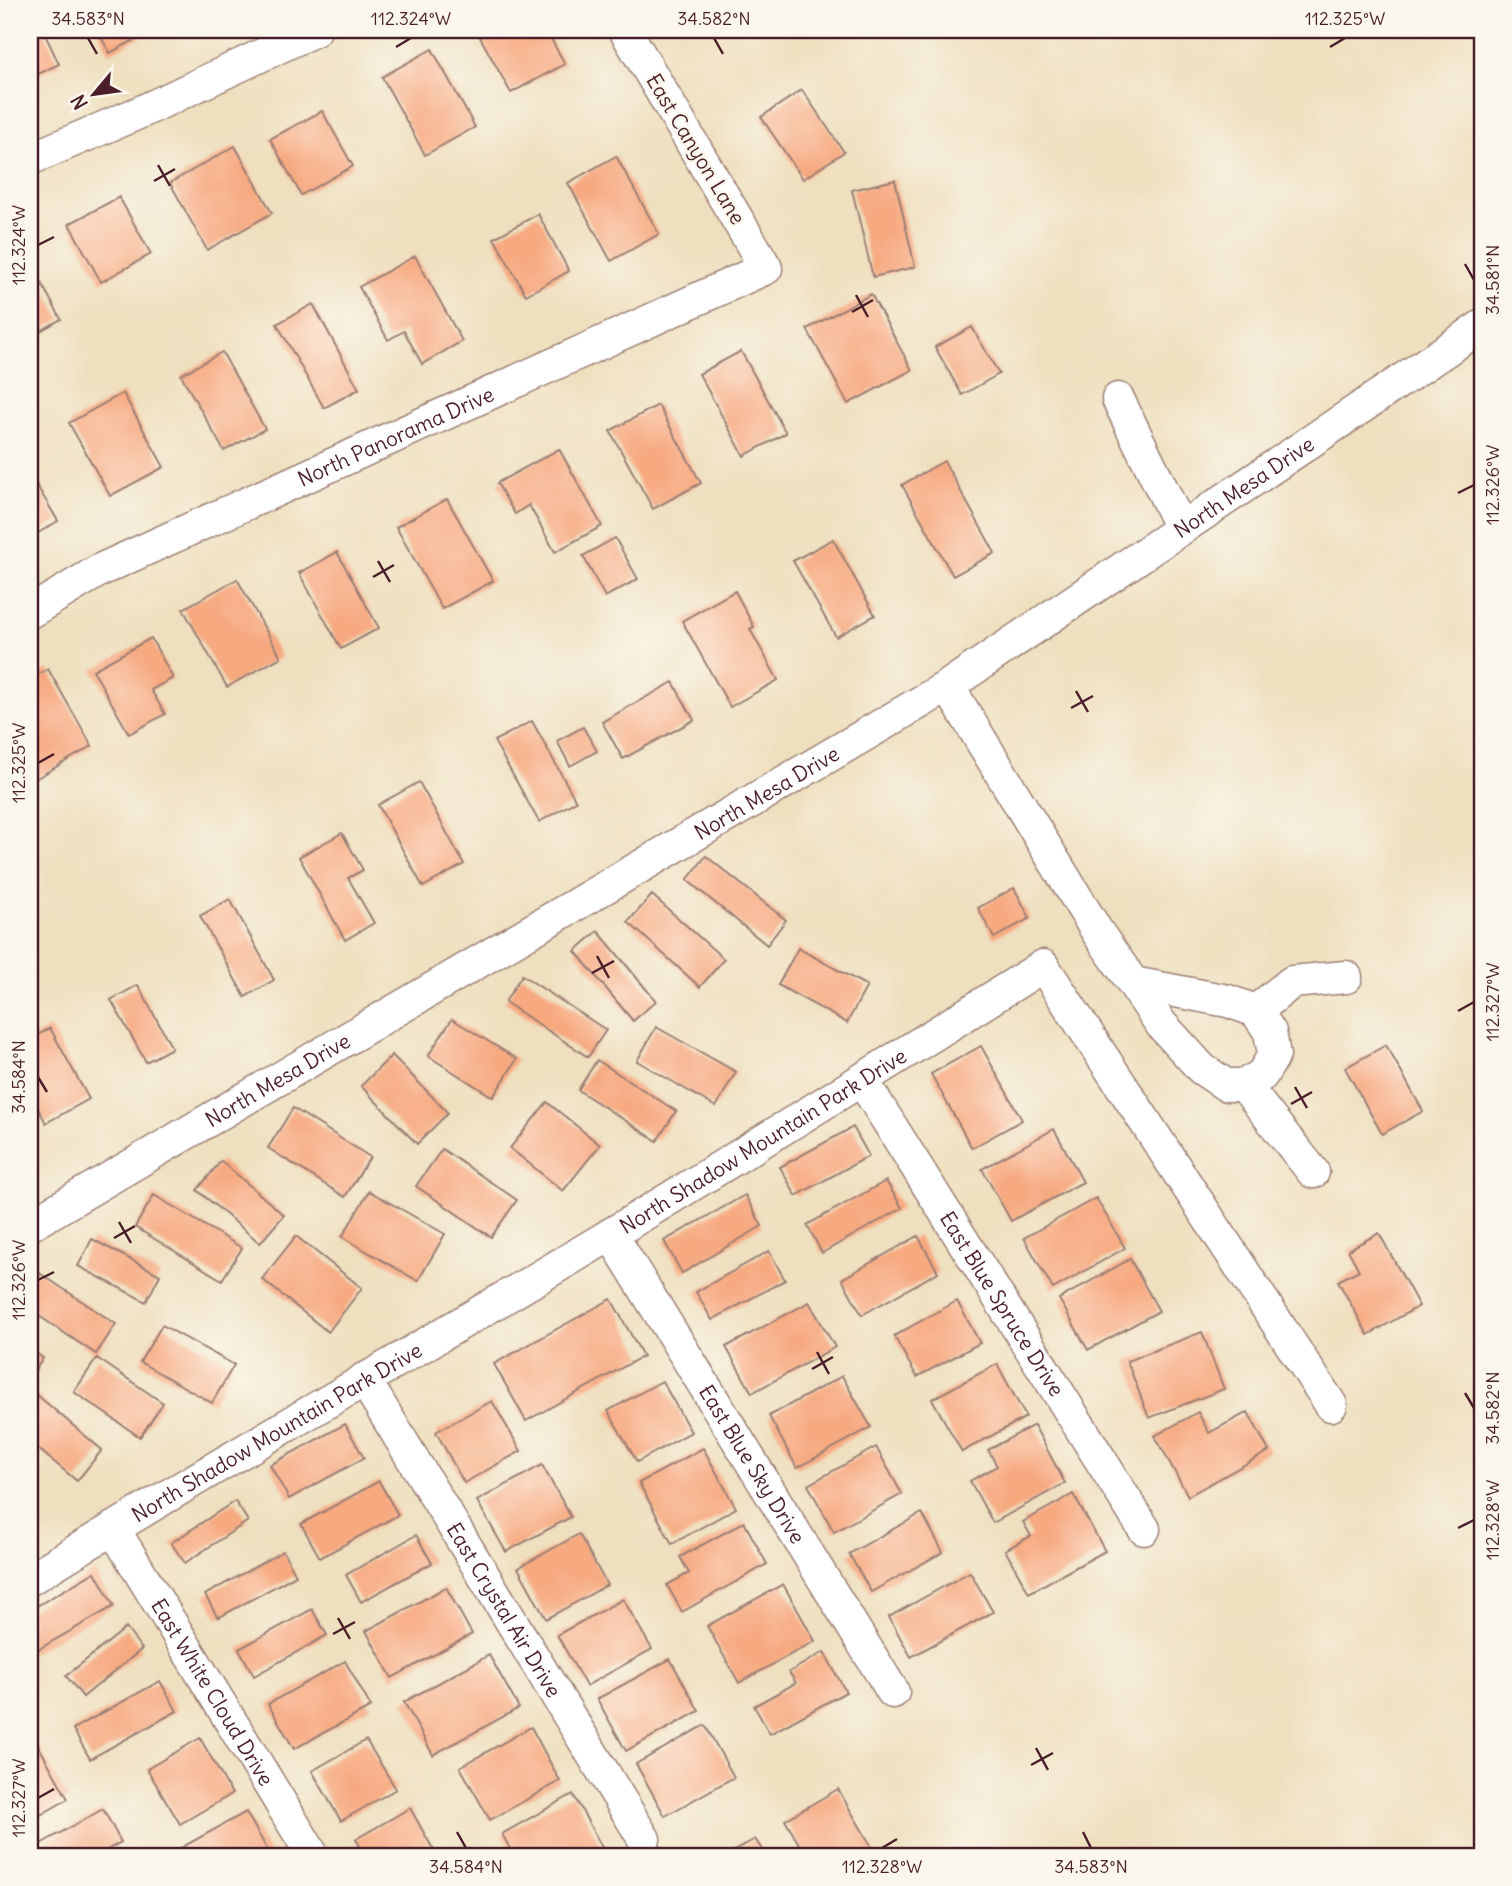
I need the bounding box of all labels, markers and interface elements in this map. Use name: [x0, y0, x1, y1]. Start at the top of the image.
text: 34.583°N: [51, 7, 125, 30]
text: 112.324°W: [371, 7, 451, 30]
text: 34.582°N: [677, 7, 751, 30]
text: 112.325°W: [1305, 7, 1385, 30]
north arrow: [60, 60, 130, 130]
street label: East Canyon Lane: [640, 69, 752, 229]
text: N: [65, 91, 93, 114]
text: 112.324°W: [7, 205, 30, 285]
text: 34.581°N: [1481, 245, 1504, 315]
street label: North Panorama Drive: [293, 380, 498, 492]
street label: North Mesa Drive: [1168, 430, 1319, 544]
text: 112.326°W: [1481, 445, 1504, 525]
text: 112.325°W: [7, 723, 30, 803]
street label: North Mesa Drive: [689, 740, 844, 846]
text: 112.327°W: [1481, 962, 1504, 1042]
street label: North Mesa Drive: [200, 1027, 355, 1133]
text: 34.584°N: [7, 1040, 30, 1114]
street label: North Shadow Mountain Park Drive: [614, 1042, 911, 1239]
street label: East Blue Spruce Drive: [934, 1206, 1071, 1401]
text: 112.326°W: [7, 1240, 30, 1320]
street label: North Shadow Mountain Park Drive: [126, 1336, 426, 1528]
text: 34.582°N: [1481, 1371, 1504, 1445]
street label: East Blue Sky Drive: [693, 1379, 812, 1548]
text: 112.328°W: [1481, 1480, 1504, 1560]
street label: East Crystal Air Drive: [441, 1517, 568, 1702]
street label: East White Cloud Drive: [146, 1593, 280, 1790]
text: 112.327°W: [7, 1758, 30, 1838]
text: 34.584°N: [429, 1855, 503, 1878]
text: 112.328°W: [842, 1855, 922, 1878]
text: 34.583°N: [1054, 1855, 1128, 1878]

